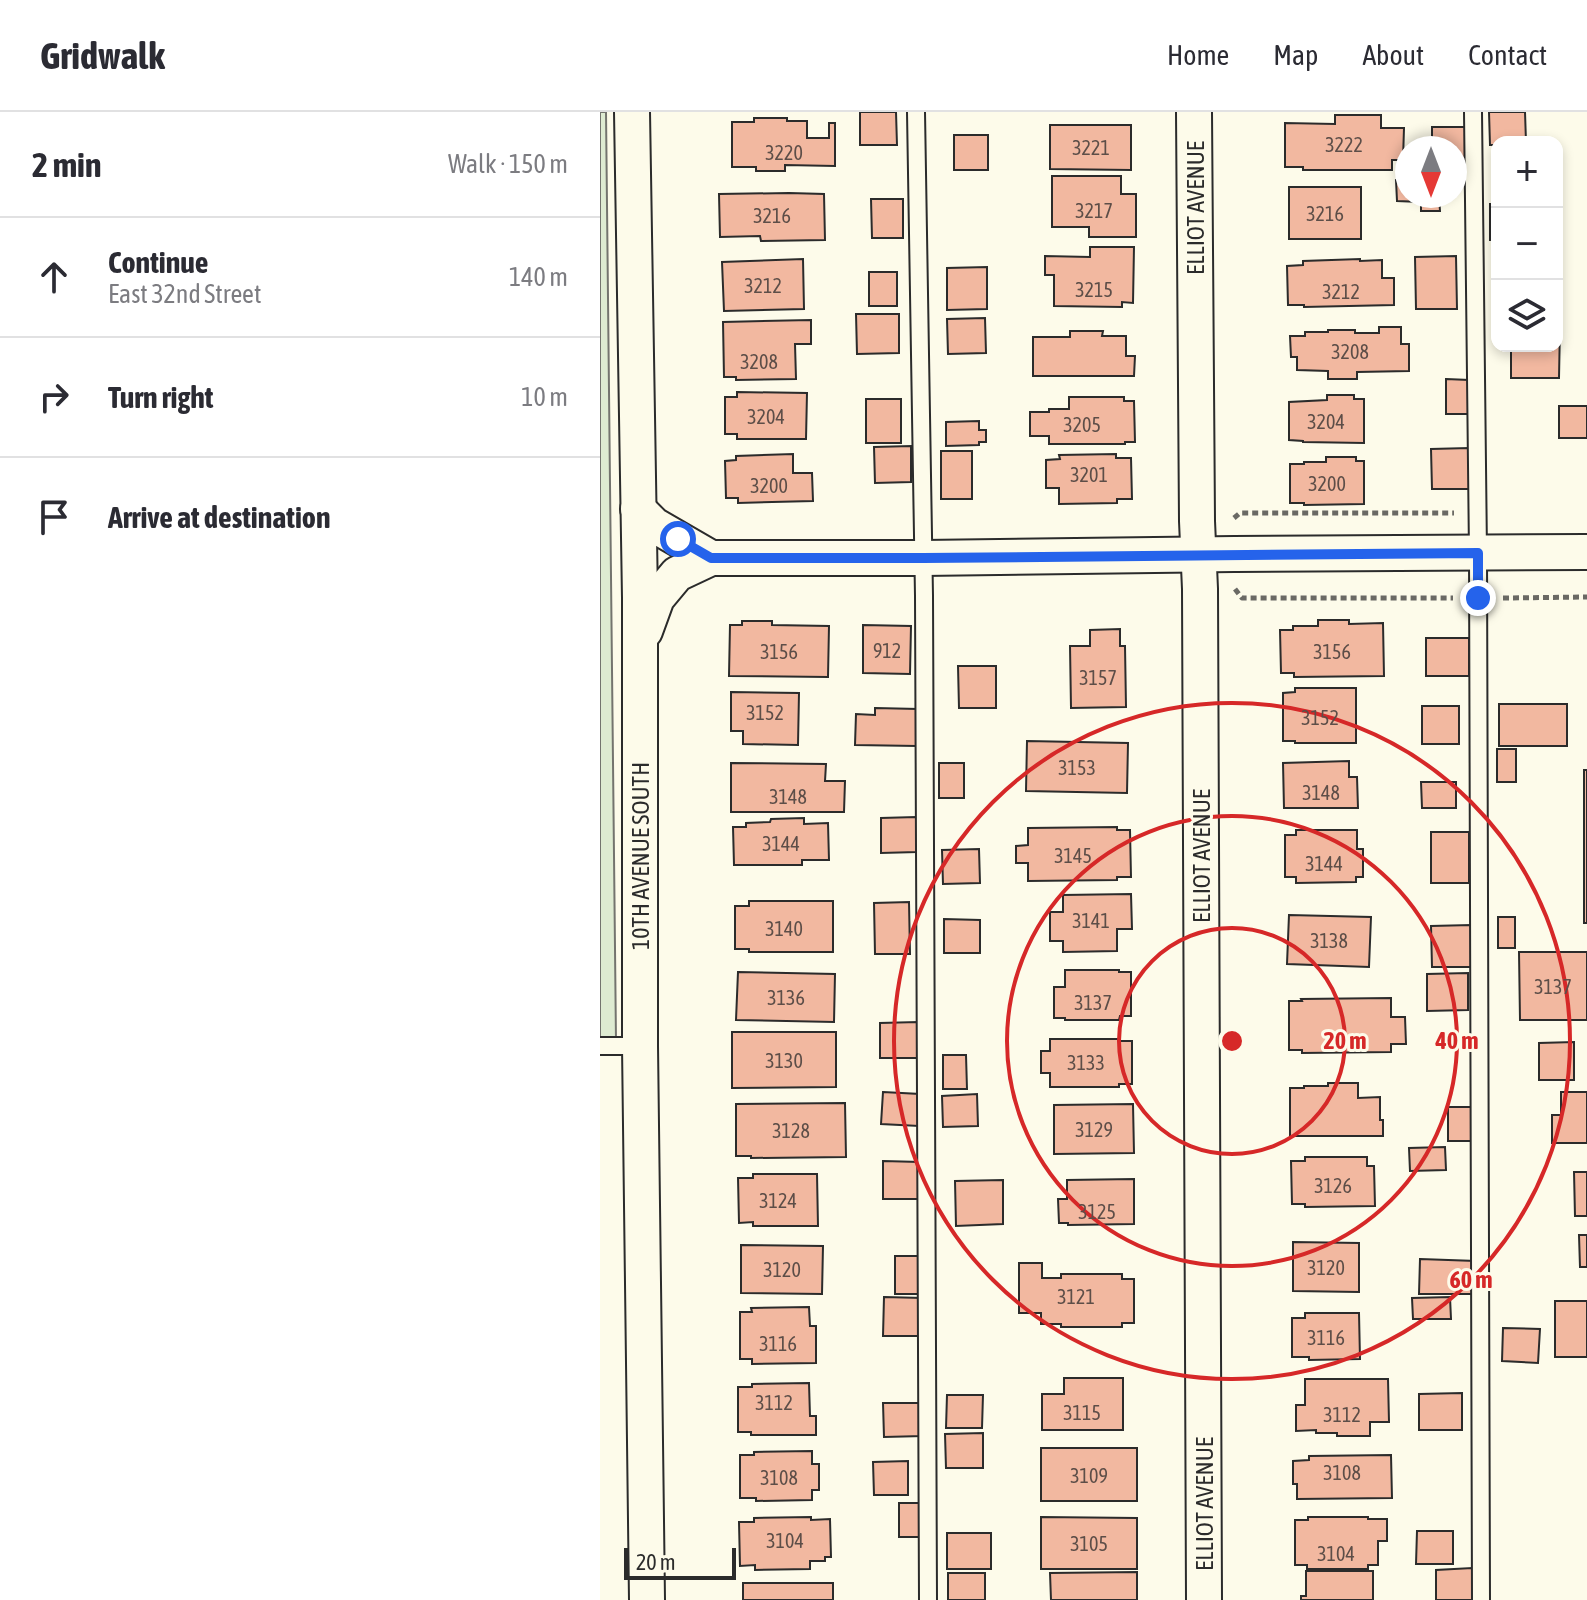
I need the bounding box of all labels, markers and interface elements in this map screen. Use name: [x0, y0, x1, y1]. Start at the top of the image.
text: Gridwalk: [40, 34, 165, 77]
text: Home: [1167, 39, 1229, 71]
text: Map: [1273, 39, 1318, 71]
text: About: [1362, 39, 1424, 71]
text: Contact: [1468, 39, 1547, 71]
house number: 3222: [1325, 133, 1363, 156]
house number: 3221: [1072, 136, 1110, 159]
north arrow: [1395, 136, 1467, 208]
map controls: [1491, 136, 1563, 352]
button: +: [1491, 136, 1563, 208]
house number: 3220: [765, 141, 803, 164]
street label: ELLIOT AVENUE: [1182, 141, 1209, 275]
text: 2 min: [32, 145, 101, 184]
text: Walk · 150 m: [448, 149, 568, 179]
house number: 3217: [1075, 199, 1113, 222]
house number: 3216: [1306, 202, 1344, 225]
house number: 3216: [753, 204, 791, 227]
button: −: [1491, 208, 1563, 280]
text: Continue: [108, 245, 208, 279]
icon: ahead: [32, 255, 76, 299]
text: 140 m: [509, 262, 568, 292]
house number: 3212: [744, 274, 782, 297]
house number: 3215: [1075, 278, 1113, 301]
text: East 32nd Street: [108, 279, 261, 309]
house number: 3212: [1322, 280, 1360, 303]
button: layers: [1491, 280, 1563, 352]
house number: 3208: [1331, 340, 1369, 363]
house number: 3208: [740, 350, 778, 373]
icon: right: [32, 375, 76, 419]
text: Turn right: [108, 380, 214, 414]
text: 10 m: [521, 382, 568, 412]
house number: 3204: [747, 405, 785, 428]
house number: 3204: [1307, 410, 1345, 433]
house number: 3205: [1063, 413, 1101, 436]
house number: 3201: [1070, 463, 1108, 486]
house number: 3200: [1308, 472, 1346, 495]
house number: 3200: [750, 474, 788, 497]
icon: arrive: [32, 495, 76, 539]
text: Arrive at destination: [108, 500, 330, 534]
route start: [660, 521, 696, 557]
route end: [1460, 580, 1496, 616]
house number: 912: [873, 639, 901, 662]
house number: 3156: [760, 640, 798, 663]
house number: 3156: [1313, 640, 1351, 663]
house number: 3157: [1079, 666, 1117, 689]
house number: 3152: [746, 701, 784, 724]
house number: 3152: [1301, 706, 1339, 729]
house number: 3153: [1058, 756, 1096, 779]
street label: 10TH AVENUE SOUTH: [627, 762, 654, 950]
house number: 3148: [1302, 781, 1340, 804]
house number: 3148: [769, 785, 807, 808]
street label: ELLIOT AVENUE: [1188, 789, 1215, 923]
house number: 3144: [762, 832, 800, 855]
house number: 3145: [1054, 844, 1092, 867]
house number: 3144: [1305, 852, 1343, 875]
house number: 3141: [1072, 909, 1110, 932]
house number: 3140: [765, 917, 803, 940]
house number: 3138: [1310, 929, 1348, 952]
house number: 3137: [1534, 975, 1572, 998]
house number: 3136: [767, 986, 805, 1009]
house number: 3137: [1074, 991, 1112, 1014]
centre of rings: [1218, 1027, 1246, 1055]
text: 20 m: [1323, 1027, 1367, 1054]
text: 40 m: [1434, 1027, 1479, 1054]
house number: 3130: [765, 1049, 803, 1072]
house number: 3133: [1067, 1051, 1105, 1074]
house number: 3129: [1075, 1118, 1113, 1141]
house number: 3128: [772, 1119, 810, 1142]
house number: 3126: [1314, 1174, 1352, 1197]
house number: 3124: [759, 1189, 797, 1212]
house number: 3125: [1078, 1200, 1116, 1223]
house number: 3120: [1307, 1256, 1345, 1279]
house number: 3120: [763, 1258, 801, 1281]
text: 60 m: [1449, 1266, 1493, 1293]
house number: 3121: [1057, 1285, 1095, 1308]
house number: 3116: [1307, 1326, 1345, 1349]
house number: 3116: [759, 1332, 797, 1355]
house number: 3112: [755, 1391, 793, 1414]
house number: 3115: [1063, 1401, 1101, 1424]
house number: 3112: [1323, 1403, 1361, 1426]
street label: ELLIOT AVENUE: [1191, 1437, 1218, 1571]
house number: 3108: [1323, 1461, 1361, 1484]
house number: 3109: [1070, 1464, 1108, 1487]
house number: 3108: [760, 1466, 798, 1489]
house number: 3104: [766, 1529, 804, 1552]
house number: 3105: [1070, 1532, 1108, 1555]
house number: 3104: [1317, 1542, 1355, 1565]
scale bar: [624, 1544, 736, 1580]
text: 20 m: [636, 1549, 676, 1575]

